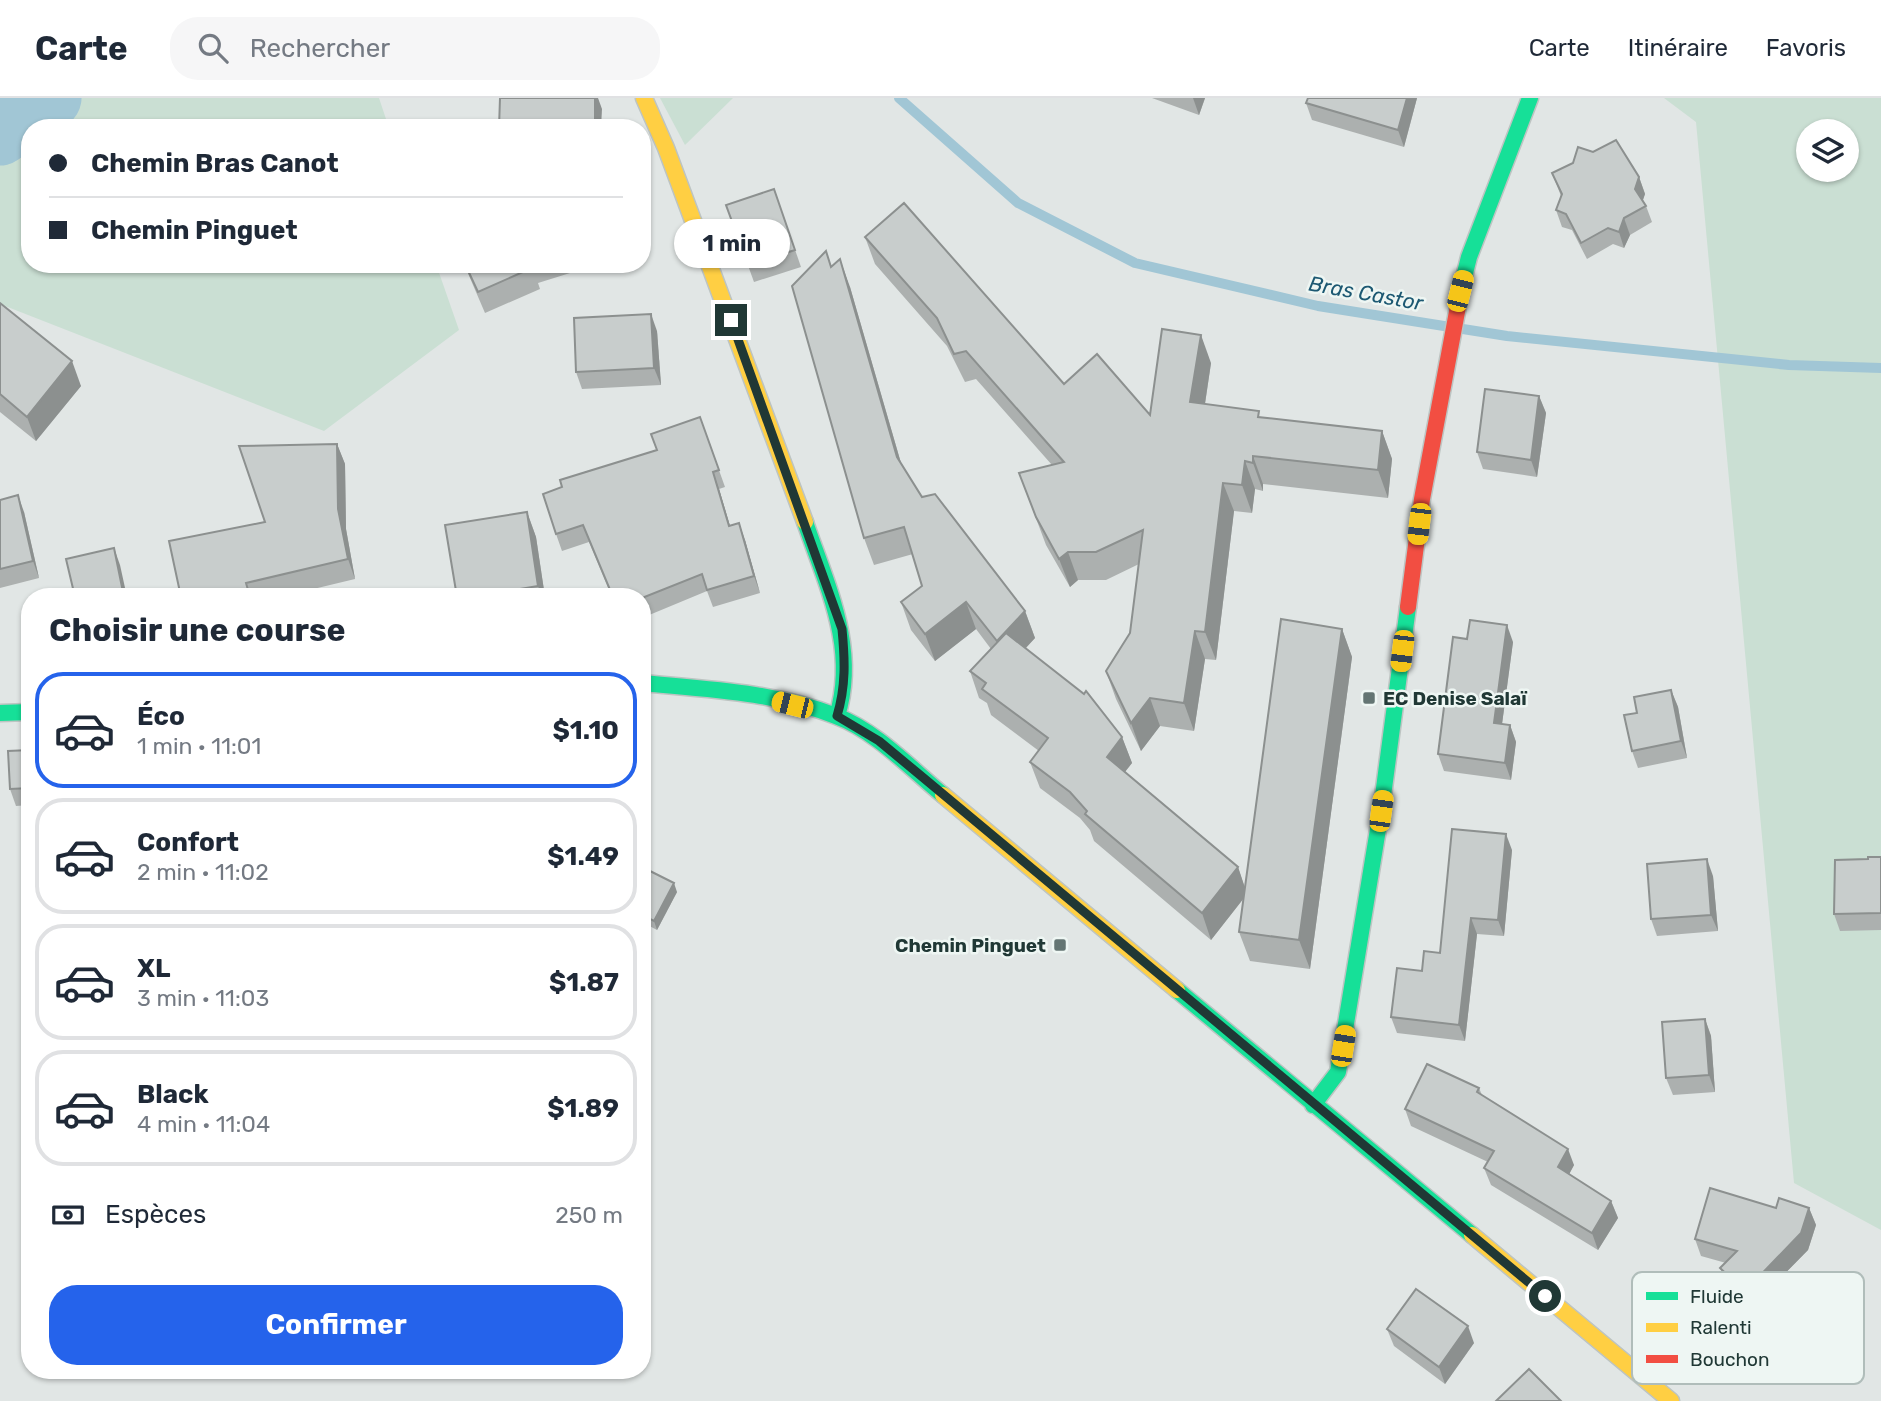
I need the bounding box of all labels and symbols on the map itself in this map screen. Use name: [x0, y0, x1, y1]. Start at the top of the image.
callout: 1 min: [673, 218, 789, 268]
car: [1445, 268, 1476, 314]
water label: Bras Castor: [1307, 271, 1426, 316]
route end: [715, 304, 747, 336]
car: [1407, 502, 1432, 546]
car: [1390, 629, 1415, 673]
place label: EC Denise Salaï: [1383, 687, 1527, 710]
car: [770, 690, 815, 720]
marker: EC Denise Salaï: [1361, 690, 1377, 706]
car: [1368, 789, 1395, 833]
place label: Chemin Pinguet: [895, 934, 1046, 957]
marker: Chemin Pinguet: [1052, 937, 1068, 953]
car: [1330, 1024, 1357, 1068]
legend: [1632, 1272, 1864, 1384]
route start: [1529, 1280, 1561, 1312]
text: Fluide: [1690, 1285, 1744, 1308]
text: Ralenti: [1690, 1316, 1752, 1339]
text: Bouchon: [1690, 1348, 1770, 1371]

